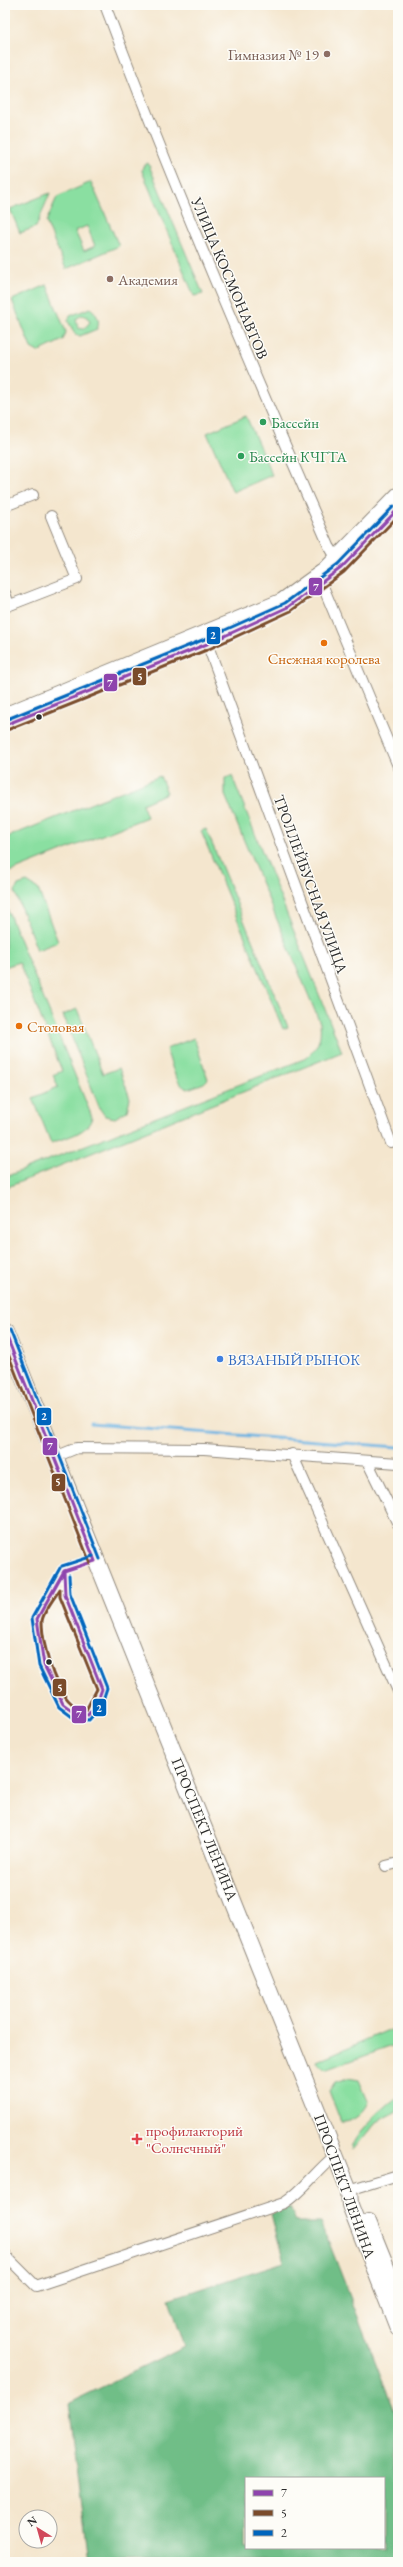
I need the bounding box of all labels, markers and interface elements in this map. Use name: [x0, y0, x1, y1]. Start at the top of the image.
place label: Гимназия № 19: [228, 45, 319, 64]
marker: Гимназия № 19: [322, 49, 332, 59]
street label: УЛИЦА КОСМОНАВТОВ: [187, 193, 273, 362]
place label: Академия: [117, 270, 178, 289]
marker: Академия: [105, 274, 115, 284]
place label: Бассейн: [271, 413, 319, 432]
marker: Бассейн: [258, 417, 268, 427]
place label: Бассейн КЧГТА: [249, 447, 348, 466]
marker: Бассейн КЧГТА: [236, 451, 246, 461]
line badge: 7: [308, 577, 323, 596]
text: 7: [313, 580, 319, 594]
line badge: 2: [206, 626, 221, 645]
text: 2: [210, 628, 216, 642]
marker: Снежная королева: [319, 638, 329, 648]
place label: Снежная королева: [268, 649, 380, 668]
line badge: 5: [132, 667, 147, 686]
text: 5: [137, 670, 143, 684]
line badge: 7: [103, 673, 118, 692]
text: 7: [107, 676, 113, 690]
unlabelled marker: [34, 712, 44, 722]
street label: ТРОЛЛЕЙБУСНАЯ УЛИЦА: [270, 792, 352, 976]
place label: Столовая: [27, 1017, 85, 1036]
marker: Столовая: [14, 1021, 24, 1031]
place label: ВЯЗАНЫЙ РЫНОК: [228, 1350, 360, 1369]
marker: ВЯЗАНЫЙ РЫНОК: [215, 1354, 225, 1364]
line badge: 2: [36, 1407, 52, 1426]
text: 2: [41, 1409, 47, 1423]
line badge: 7: [42, 1437, 58, 1456]
text: 7: [47, 1439, 53, 1453]
line badge: 5: [51, 1473, 66, 1492]
text: 5: [55, 1475, 61, 1489]
unlabelled marker: [44, 1657, 54, 1667]
line badge: 5: [52, 1678, 67, 1697]
text: 5: [57, 1681, 63, 1695]
line badge: 2: [92, 1698, 107, 1717]
text: 2: [96, 1701, 102, 1715]
line badge: 7: [71, 1705, 87, 1724]
text: 7: [76, 1707, 82, 1721]
street label: ПРОСПЕКТ ЛЕНИНА: [168, 1755, 243, 1904]
street label: ПРОСПЕКТ ЛЕНИНА: [310, 2111, 380, 2261]
place label: профилакторий "Солнечный": [146, 2121, 243, 2157]
marker: профилакторий "Солнечный": [131, 2133, 143, 2145]
legend: [245, 2477, 385, 2549]
text: 7: [281, 2485, 287, 2501]
text: 5: [281, 2505, 287, 2521]
north arrow: [18, 2509, 58, 2549]
text: N: [24, 2513, 40, 2529]
text: 2: [281, 2525, 287, 2541]

